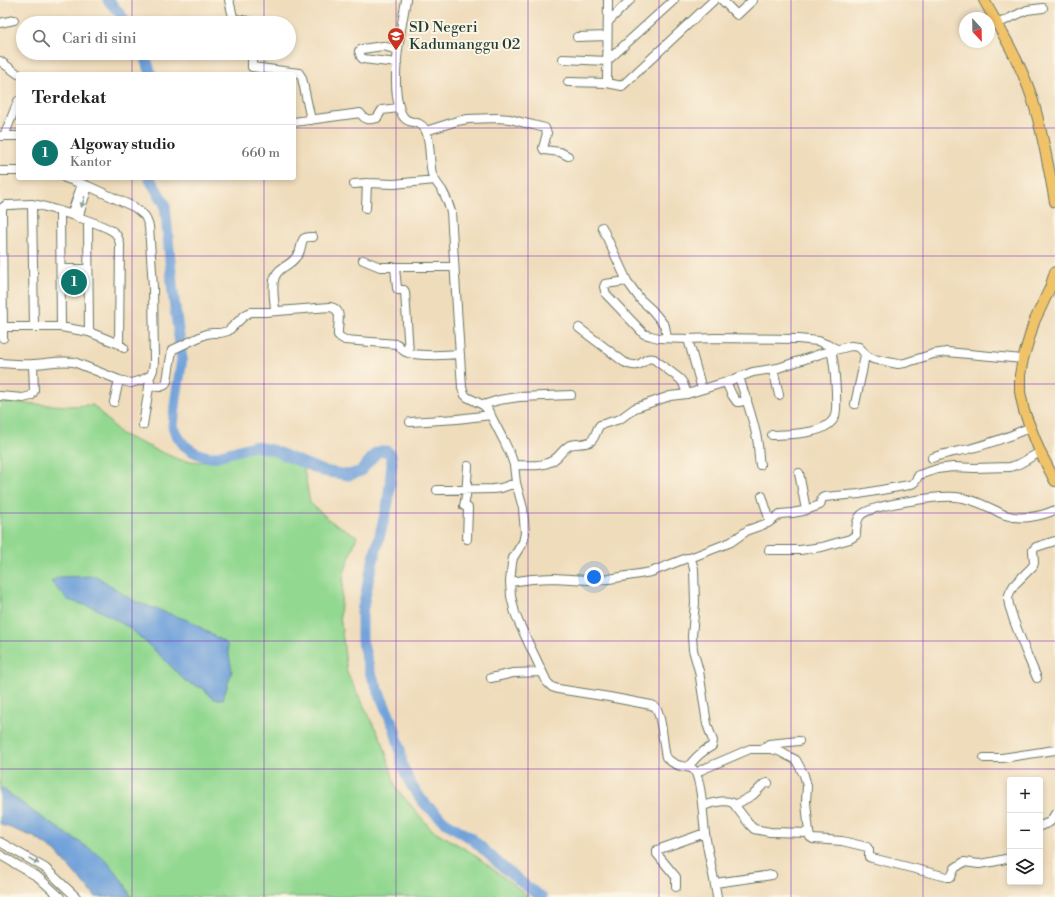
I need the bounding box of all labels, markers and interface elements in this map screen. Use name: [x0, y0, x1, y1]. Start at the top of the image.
north arrow: [959, 12, 995, 48]
search box: [16, 16, 296, 60]
place label: SD Negeri Kadumanggu 02: [409, 18, 520, 54]
school or university icon: SD Negeri Kadumanggu 02: [386, 26, 406, 51]
icon: search: [30, 27, 52, 49]
text: Cari di sini: [62, 29, 137, 48]
text: Terdekat: [32, 87, 106, 109]
text: Algoway studio: [70, 135, 175, 154]
text: 1: [42, 145, 48, 161]
text: 660 m: [242, 145, 280, 161]
text: Kantor: [70, 154, 112, 170]
one-way arrow: [80, 196, 86, 208]
pin: 1: [61, 267, 87, 297]
your location: [584, 567, 604, 587]
map controls: [1007, 777, 1043, 885]
button: +: [1007, 777, 1043, 813]
button: −: [1007, 813, 1043, 849]
button: layers: [1007, 849, 1043, 885]
one-way arrow: [28, 858, 40, 865]

